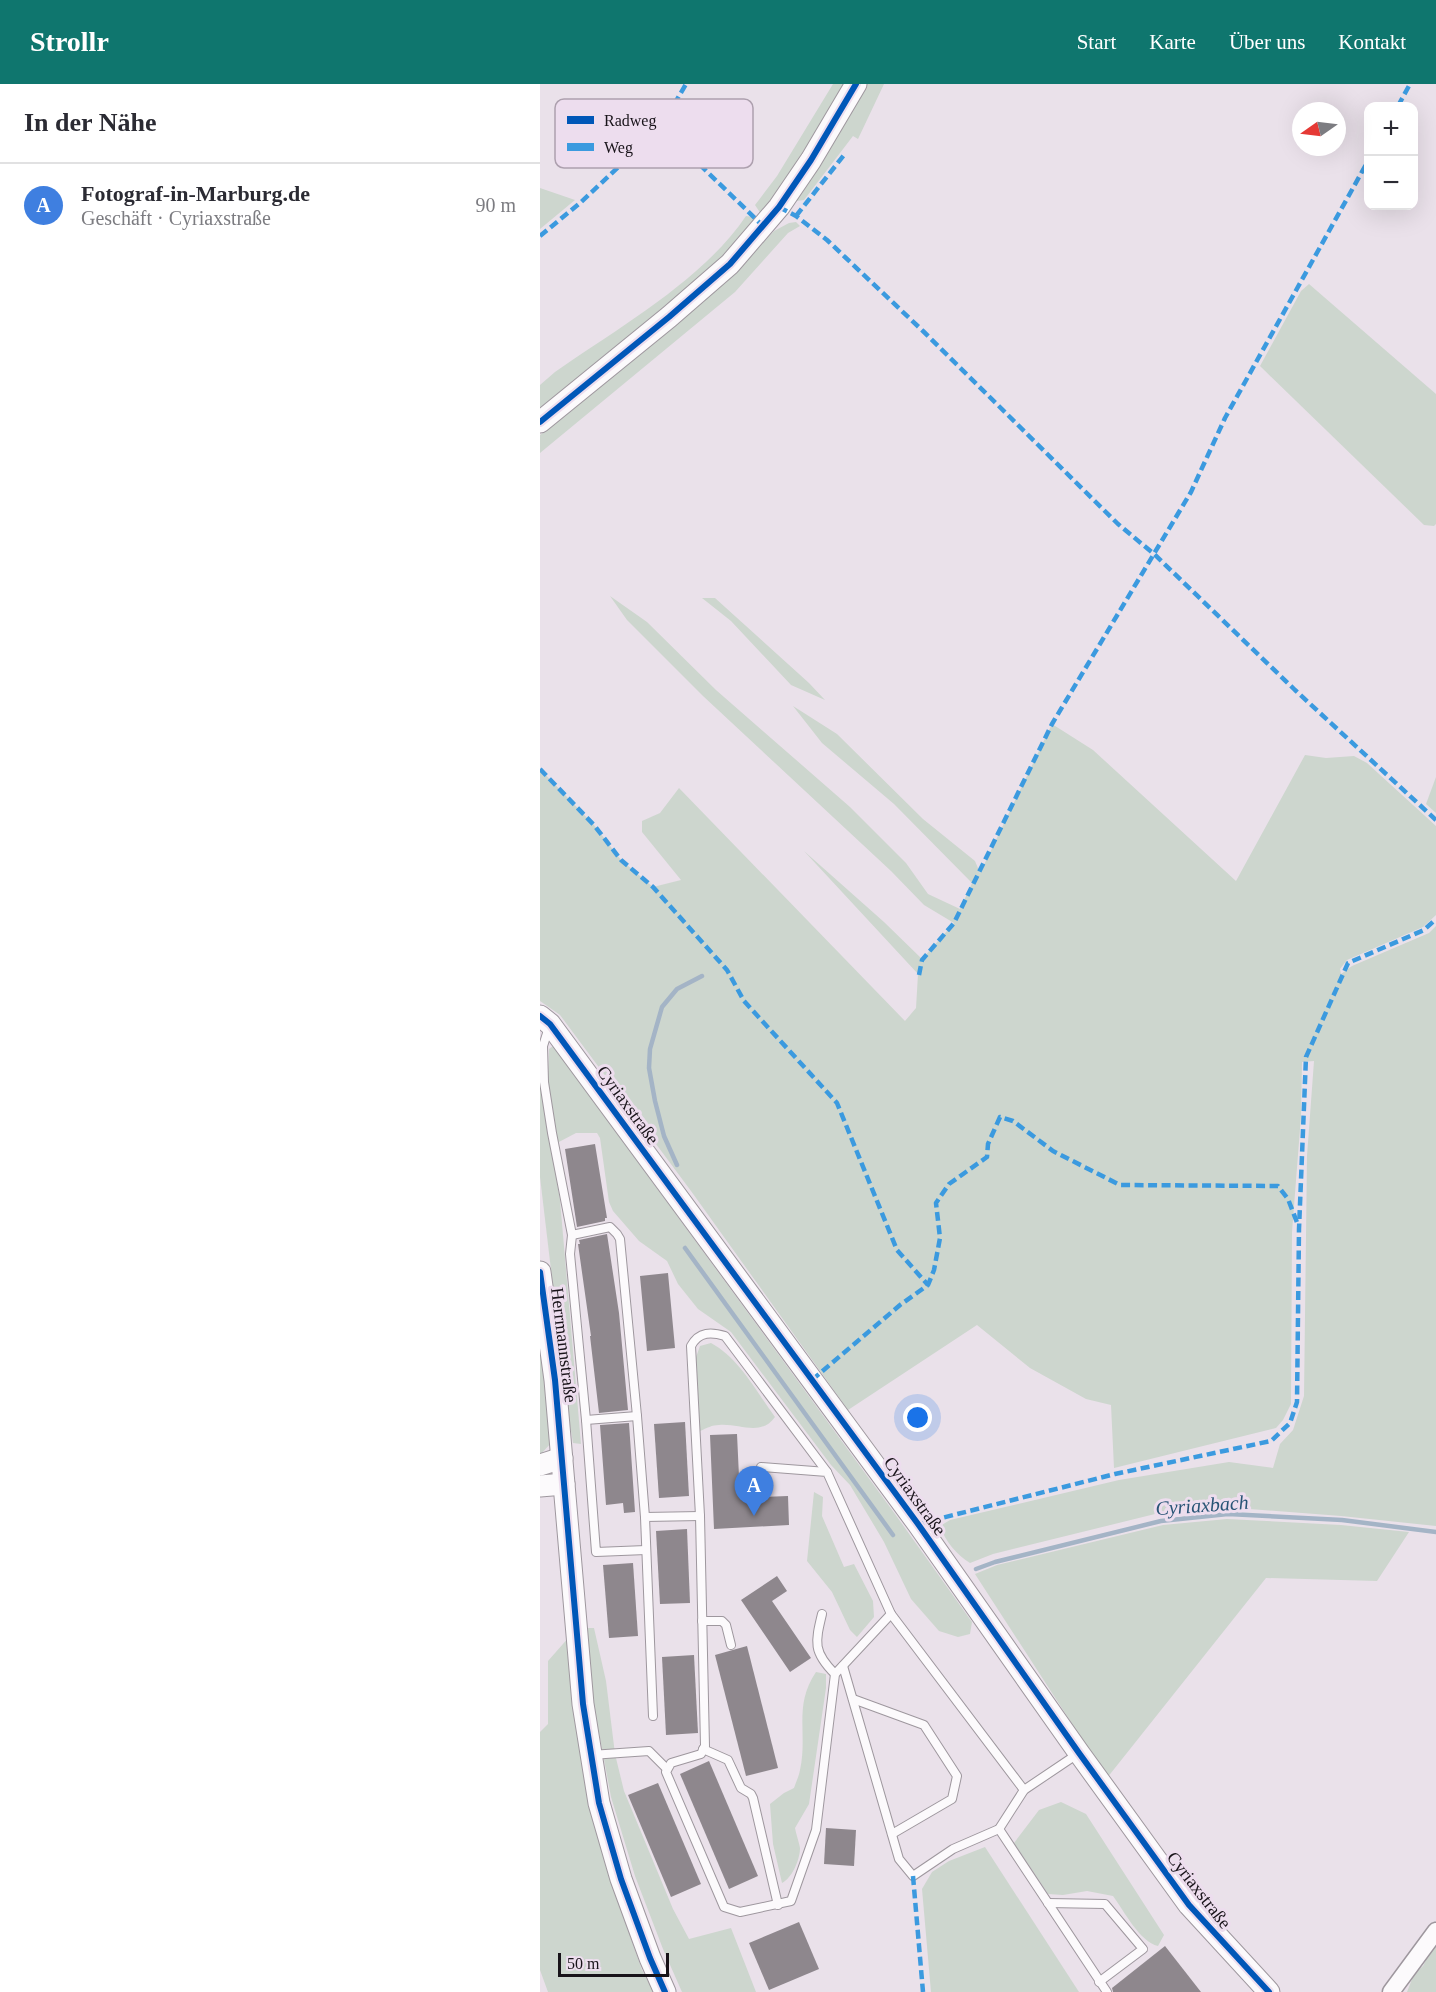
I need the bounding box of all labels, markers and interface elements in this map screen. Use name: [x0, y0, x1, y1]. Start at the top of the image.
text: Strollr: [30, 26, 109, 57]
text: Start: [1077, 30, 1116, 54]
text: Karte: [1149, 30, 1196, 54]
text: Über uns: [1229, 30, 1305, 54]
text: Kontakt: [1338, 30, 1406, 54]
legend: [555, 99, 753, 168]
north arrow: [1292, 102, 1346, 156]
map controls: [1364, 102, 1418, 210]
button: +: [1364, 102, 1418, 156]
text: In der Nähe: [24, 108, 156, 137]
text: Radweg: [604, 112, 656, 130]
text: Weg: [604, 139, 633, 157]
button: −: [1364, 156, 1418, 210]
text: Fotograf-in-Marburg.de: [81, 181, 310, 206]
text: A: [36, 194, 51, 216]
text: 90 m: [475, 194, 516, 216]
text: Geschäft · Cyriaxstraße: [81, 207, 271, 229]
street label: Cyriaxstraße: [593, 1062, 663, 1148]
street label: Herrmannstraße: [547, 1286, 581, 1404]
your location: [903, 1403, 932, 1432]
street label: Cyriaxstraße: [880, 1453, 950, 1539]
pin: A: [734, 1466, 774, 1516]
water label: Cyriaxbach: [1155, 1491, 1249, 1520]
street label: Cyriaxstraße: [1163, 1848, 1235, 1932]
scale bar: [558, 1950, 669, 1978]
text: 50 m: [567, 1955, 599, 1972]

